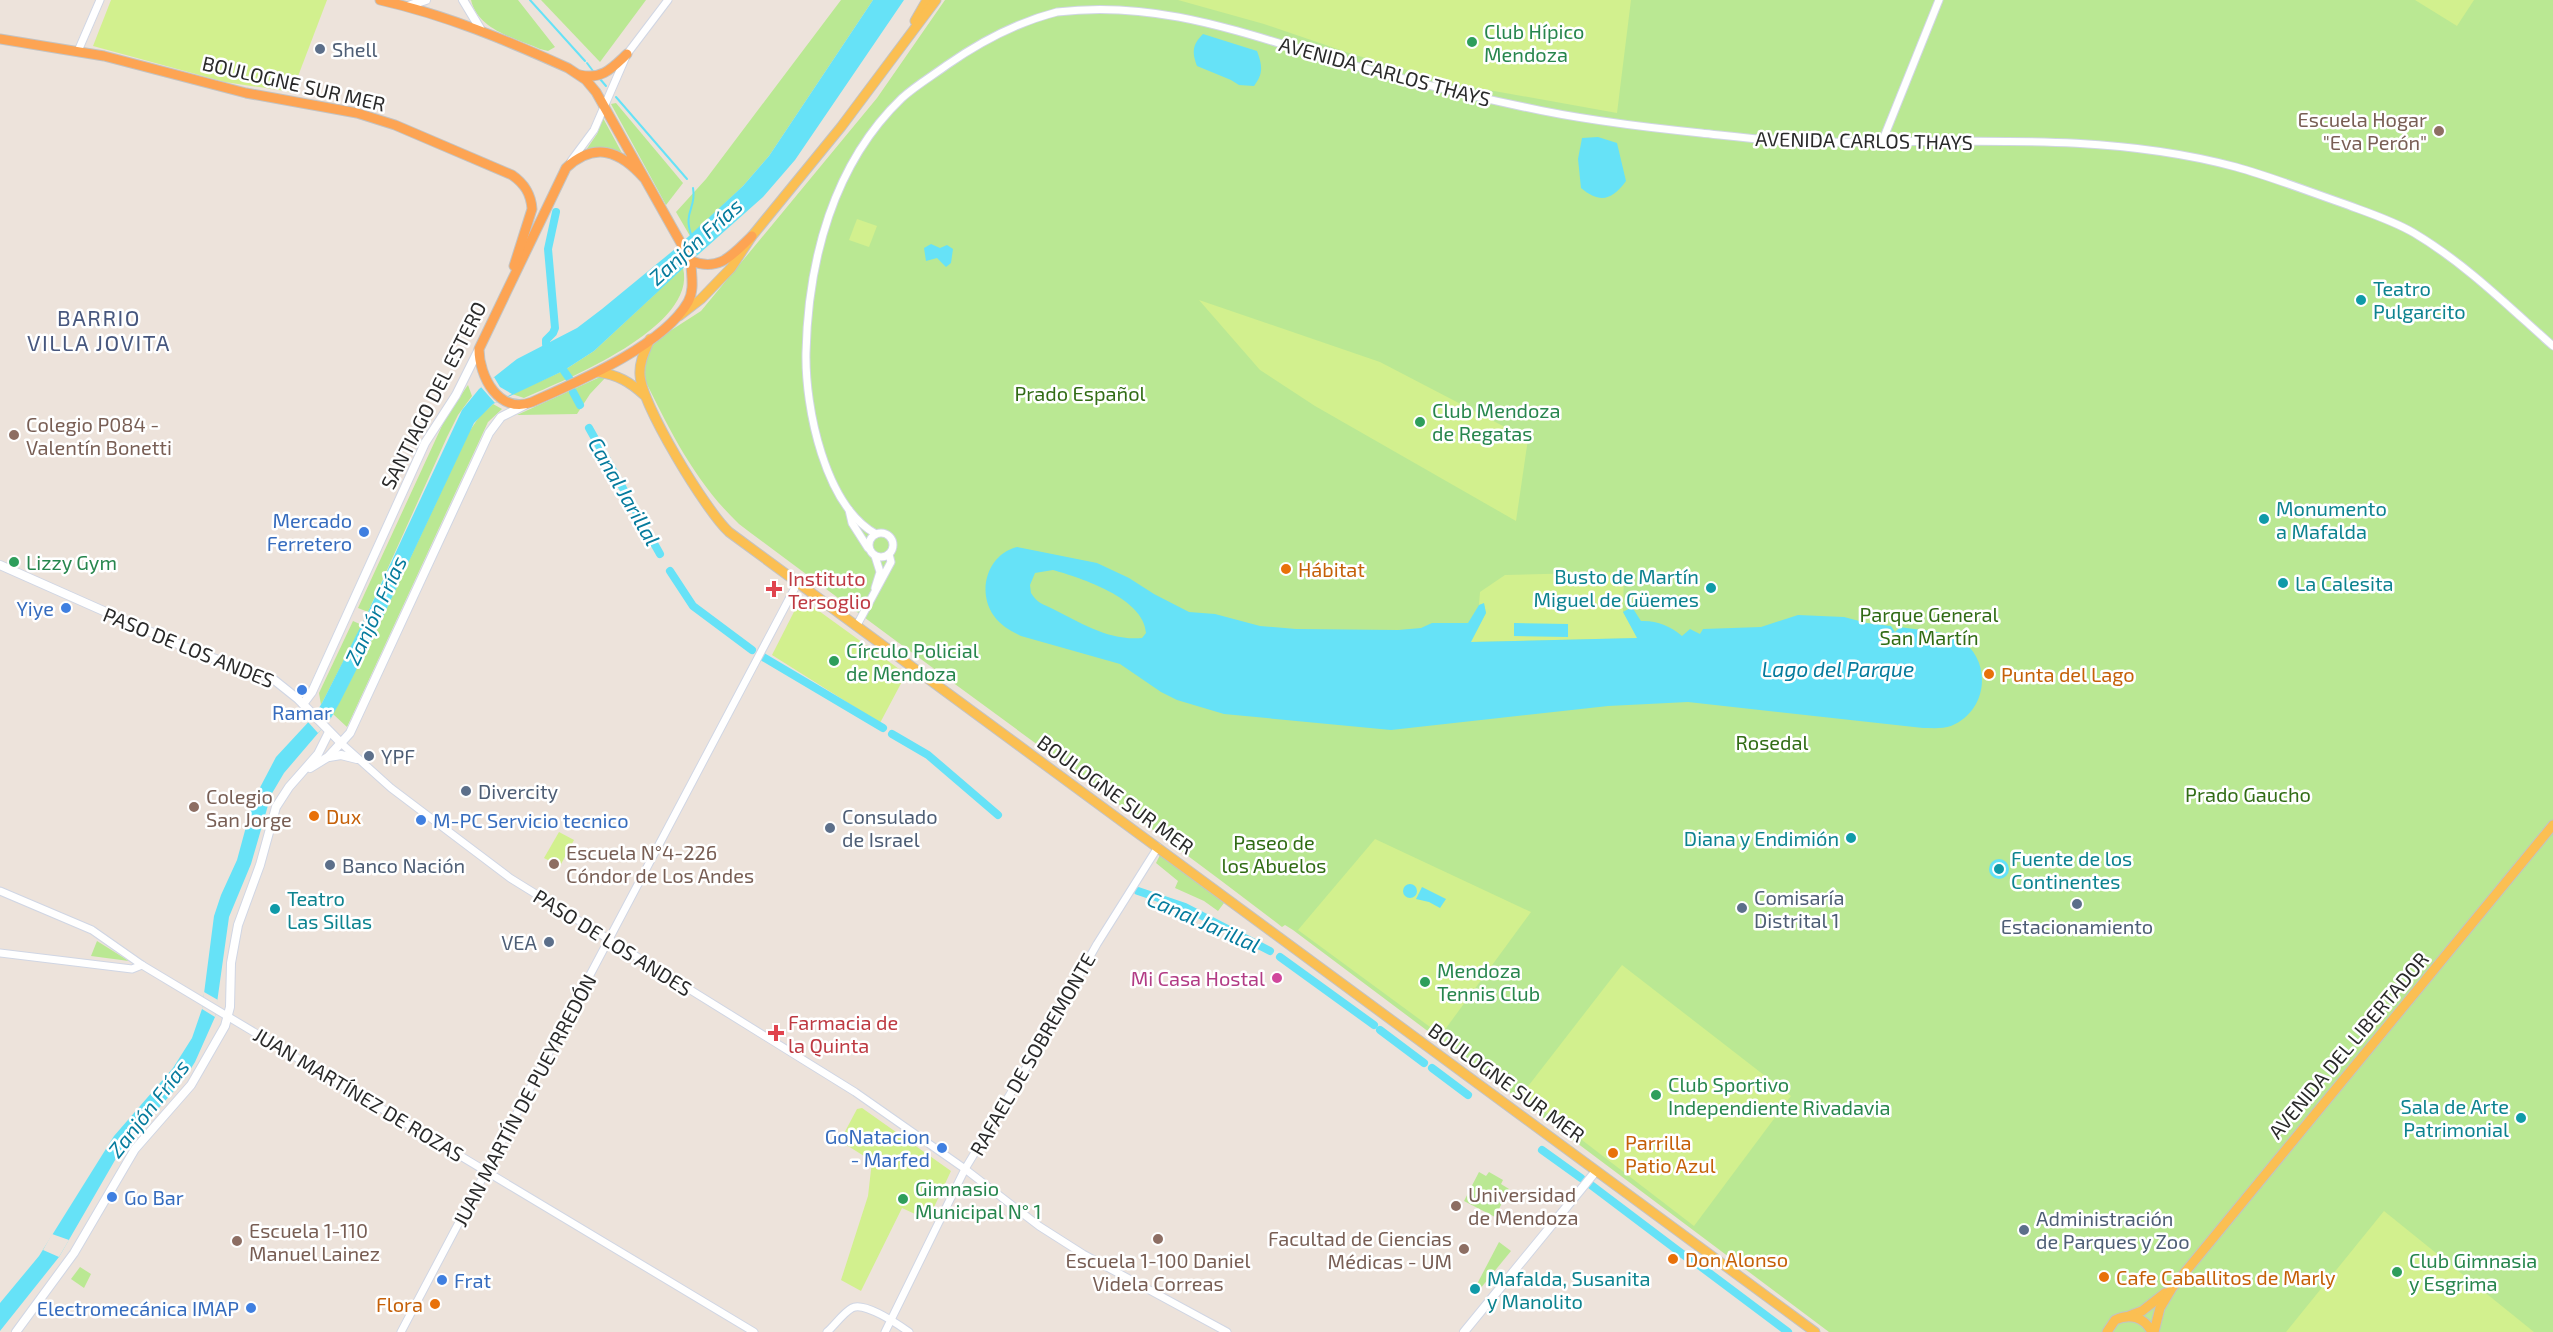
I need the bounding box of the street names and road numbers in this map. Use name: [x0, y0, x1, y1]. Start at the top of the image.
street label: AVENIDA CARLOS THAYS: [1277, 31, 1493, 111]
street label: BOULOGNE SUR MER: [200, 50, 388, 116]
street label: AVENIDA CARLOS THAYS: [1755, 126, 1973, 154]
street label: SANTIAGO DEL ESTERO: [375, 297, 491, 493]
street label: PASO DE LOS ANDES: [100, 602, 278, 692]
street label: BOULOGNE SUR MER: [1033, 729, 1199, 859]
street label: PASO DE LOS ANDES: [529, 884, 697, 1000]
street label: AVENIDA DEL LIBERTADOR: [2263, 947, 2433, 1143]
street label: RAFAEL DE SOBREMONTE: [964, 949, 1100, 1159]
street label: JUAN MARTÍN DE PUEYRREDÓN: [447, 970, 601, 1230]
street label: BOULOGNE SUR MER: [1424, 1017, 1590, 1147]
street label: JUAN MARTÍNEZ DE ROZAS: [250, 1022, 468, 1166]

